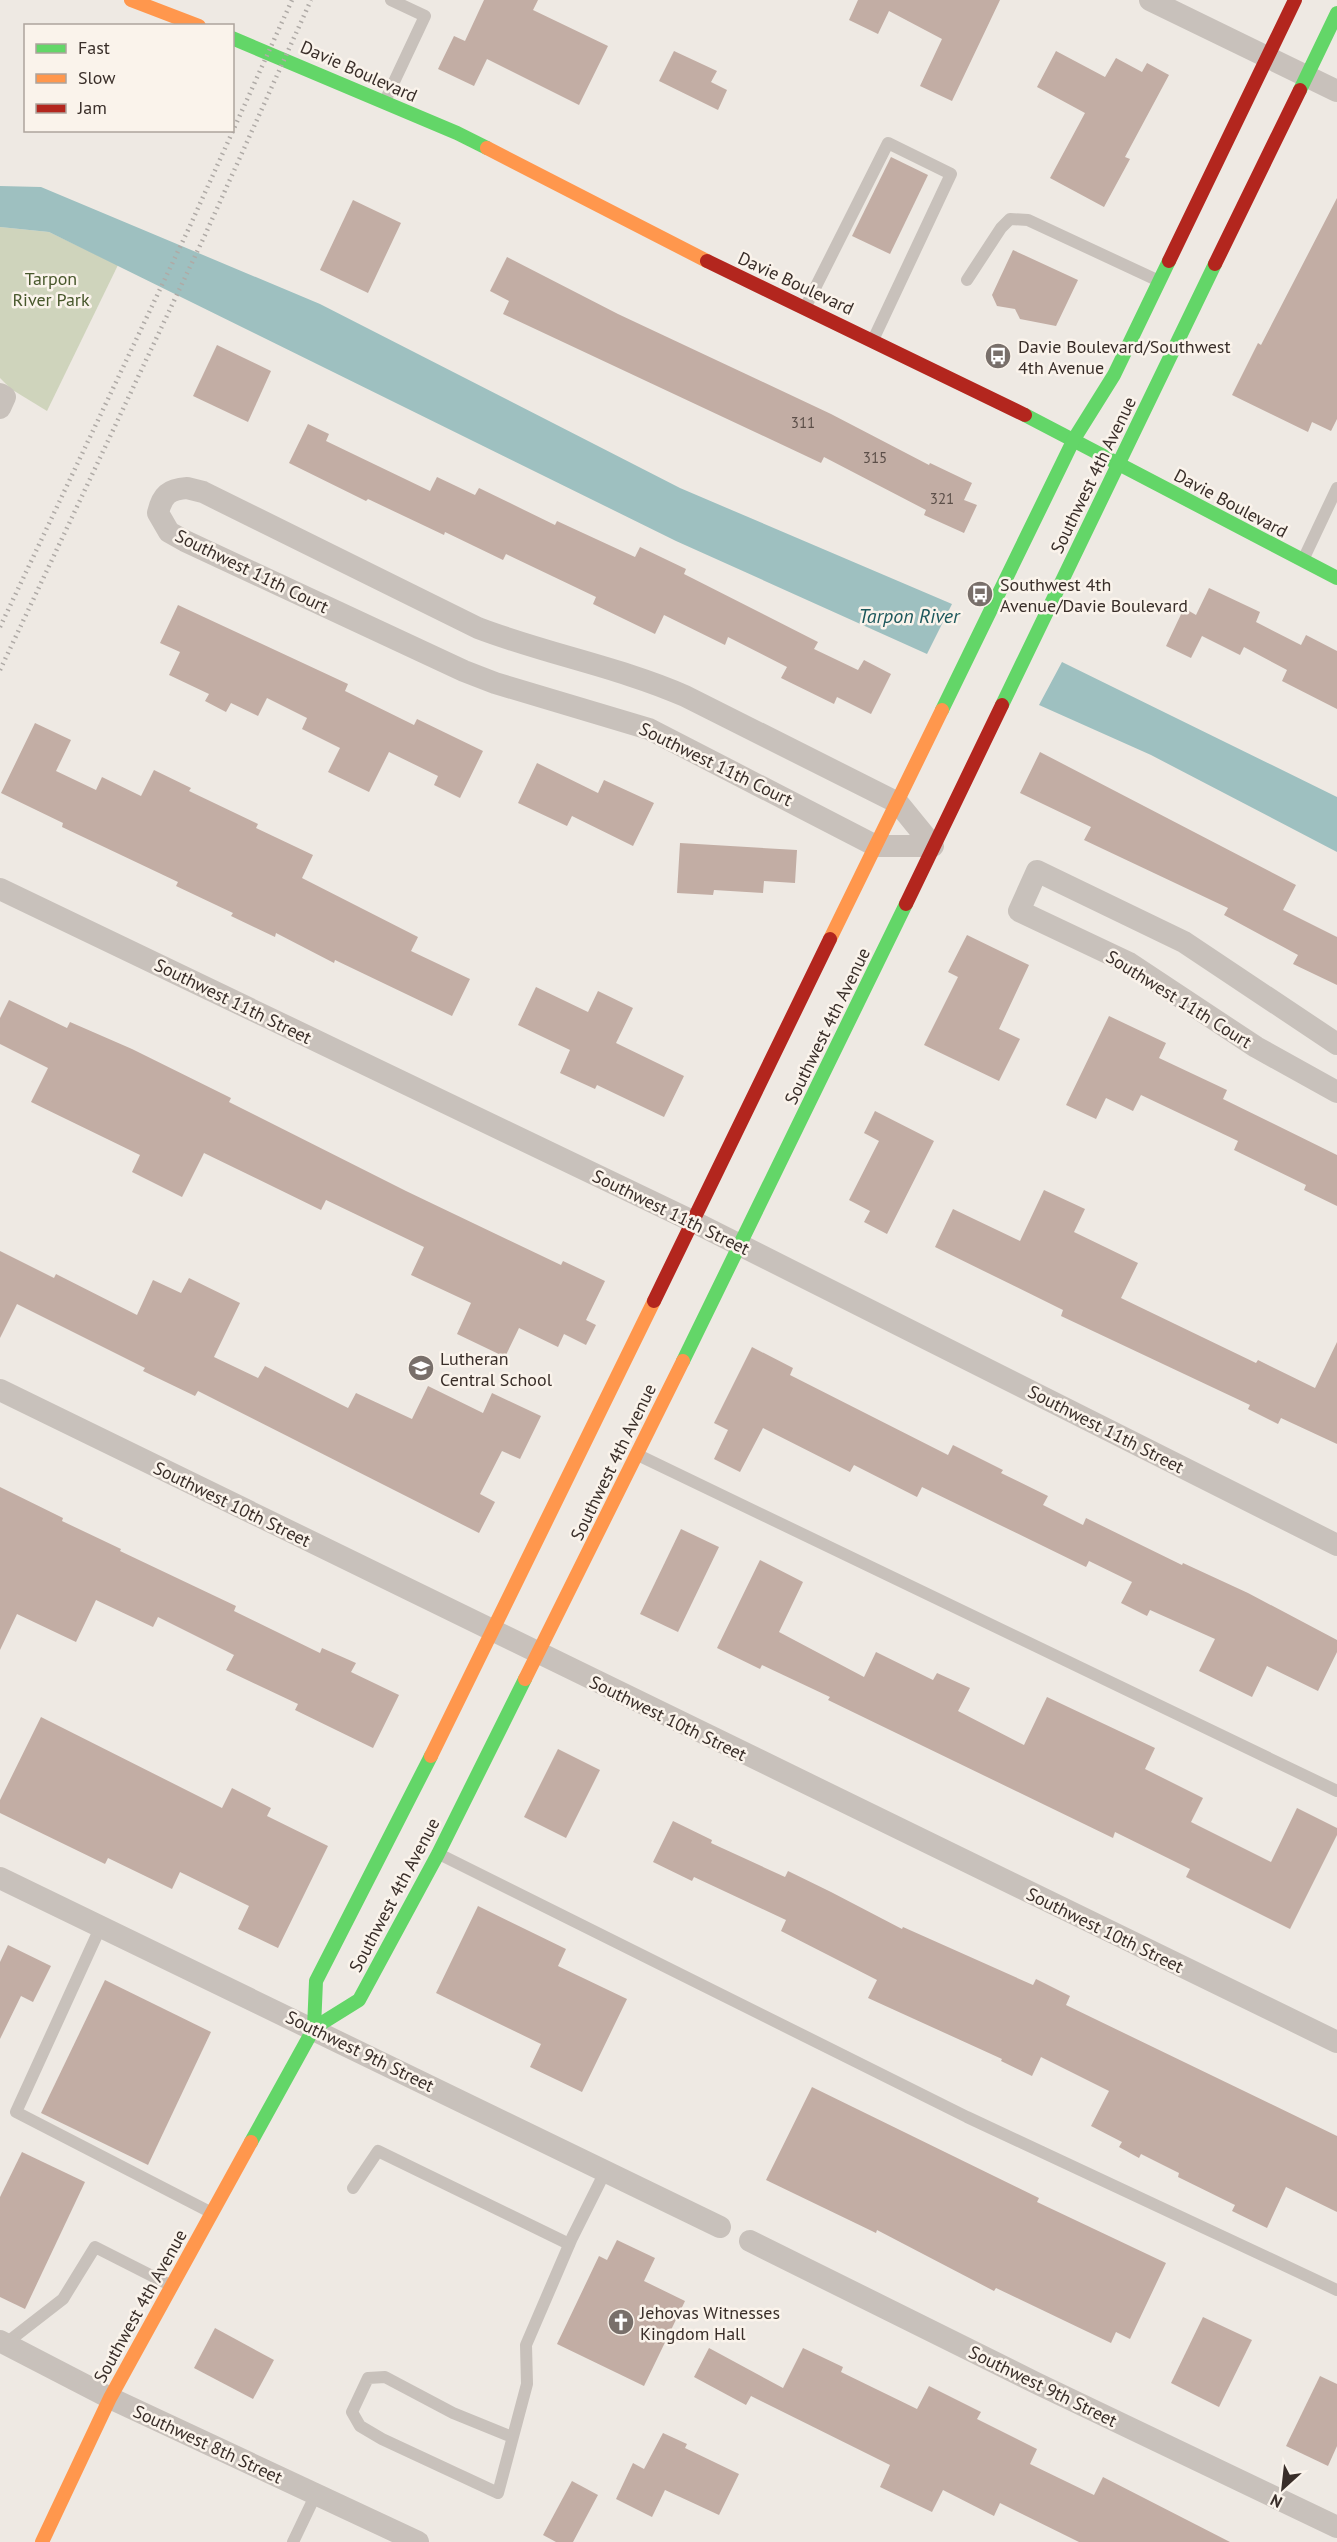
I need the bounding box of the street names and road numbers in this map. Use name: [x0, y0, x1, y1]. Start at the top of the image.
street label: Davie Boulevard: [297, 35, 421, 107]
street label: Davie Boulevard: [734, 246, 858, 320]
street label: Southwest 4th Avenue: [1045, 393, 1141, 557]
street label: Davie Boulevard: [1170, 463, 1292, 543]
street label: Southwest 11th Court: [172, 524, 332, 618]
street label: Southwest 11th Court: [636, 717, 796, 811]
street label: Southwest 4th Avenue: [779, 944, 875, 1108]
street label: Southwest 11th Court: [1102, 945, 1256, 1053]
street label: Southwest 11th Street: [151, 953, 315, 1049]
street label: Southwest 11th Street: [589, 1164, 753, 1260]
street label: Southwest 4th Avenue: [565, 1380, 661, 1544]
street label: Southwest 11th Street: [1024, 1380, 1188, 1478]
street label: Southwest 10th Street: [150, 1456, 314, 1552]
street label: Southwest 10th Street: [586, 1670, 750, 1766]
street label: Southwest 4th Avenue: [344, 1814, 444, 1976]
street label: Southwest 10th Street: [1023, 1882, 1187, 1978]
street label: Southwest 9th Street: [282, 2005, 438, 2097]
street label: Southwest 4th Avenue: [88, 2225, 192, 2387]
street label: Southwest 9th Street: [965, 2340, 1121, 2432]
street label: Southwest 8th Street: [130, 2399, 286, 2489]

